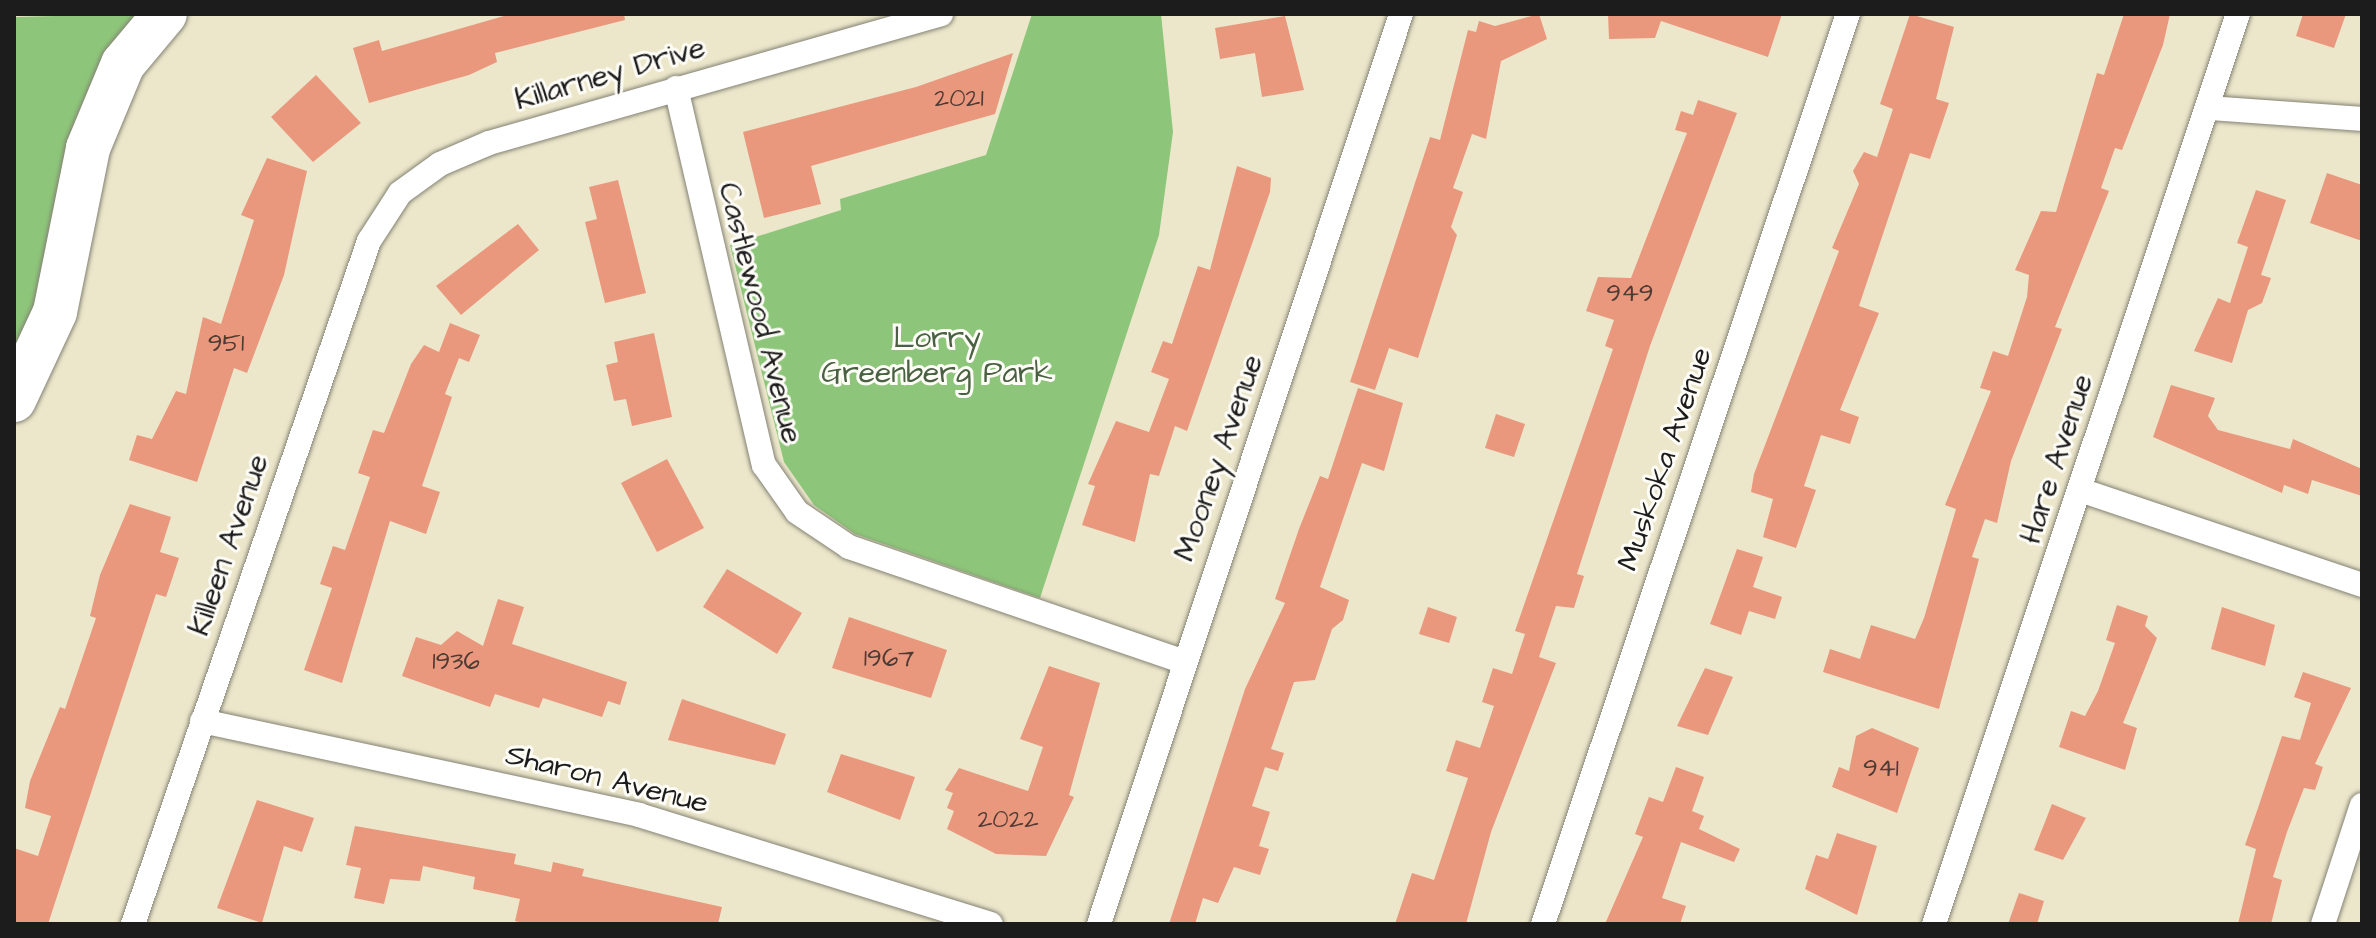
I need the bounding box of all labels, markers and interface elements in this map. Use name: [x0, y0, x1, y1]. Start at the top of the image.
street label: Killarney Drive: [511, 30, 709, 118]
house number: 2021: [934, 83, 984, 115]
street label: Castlewood Avenue: [710, 179, 810, 447]
house number: 949: [1606, 278, 1654, 310]
park label: Lorry Greenberg Park: [821, 320, 1053, 390]
house number: 951: [208, 328, 244, 360]
street label: Muskoka Avenue: [1610, 343, 1720, 575]
street label: Mooney Avenue: [1167, 350, 1271, 566]
street label: Hare Avenue: [2013, 370, 2101, 548]
street label: Killeen Avenue: [181, 450, 277, 640]
house number: 1967: [864, 643, 914, 675]
house number: 1936: [432, 646, 480, 678]
street label: Sharon Avenue: [502, 736, 712, 822]
house number: 941: [1863, 753, 1899, 785]
house number: 2022: [977, 804, 1039, 836]

